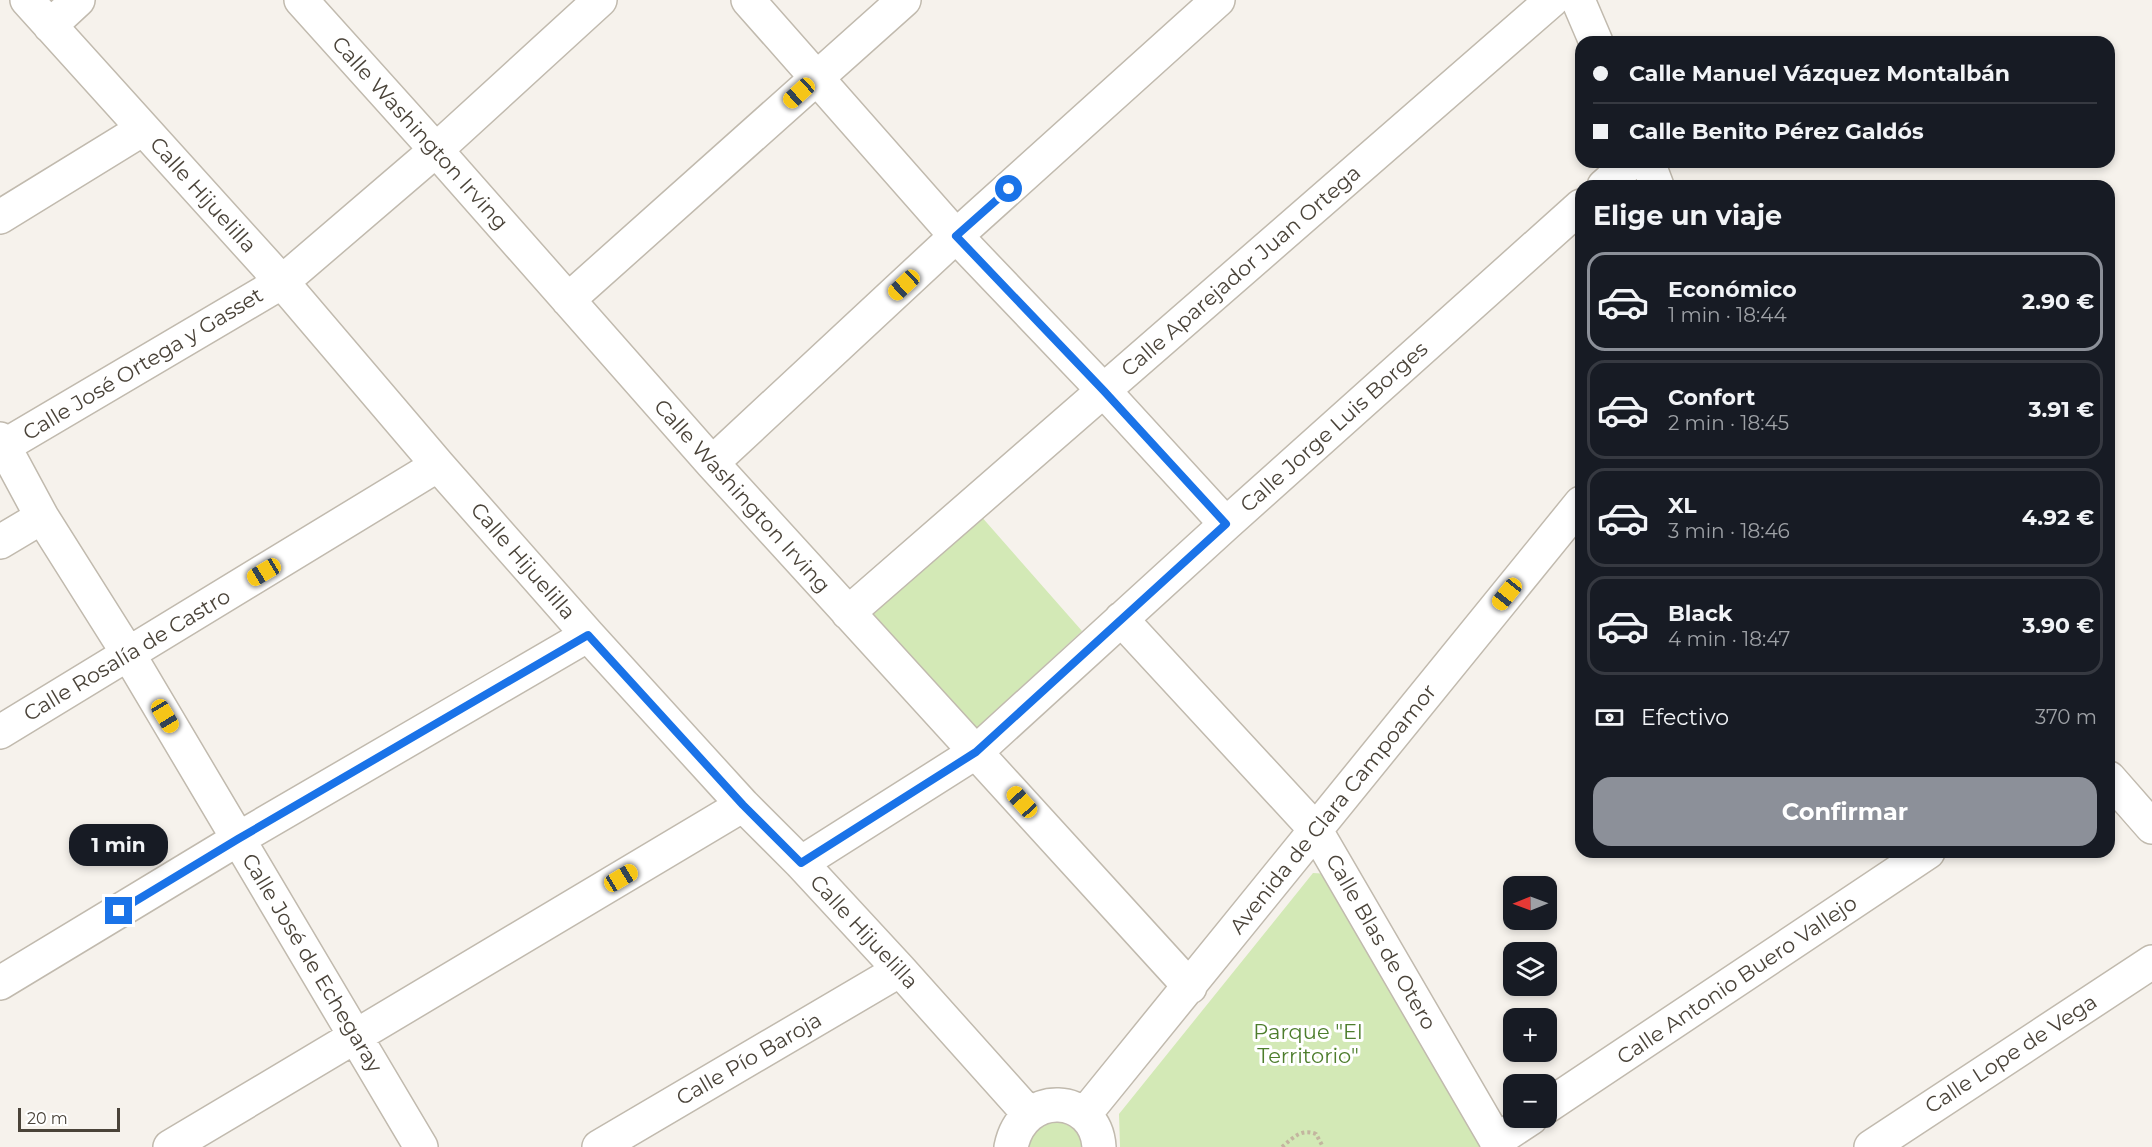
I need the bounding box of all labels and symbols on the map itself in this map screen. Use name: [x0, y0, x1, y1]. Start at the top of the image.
street label: Calle Washington Irving: [327, 31, 514, 234]
car: [780, 74, 818, 112]
street label: Calle Hijuelilla: [145, 132, 262, 258]
street label: Calle Aparejador Juan Ortega: [1116, 160, 1365, 381]
route start: [995, 175, 1022, 202]
car: [885, 266, 923, 304]
street label: Calle José Ortega y Gasset: [18, 282, 267, 445]
street label: Calle Jorge Luis Borges: [1235, 336, 1432, 517]
street label: Calle Washington Irving: [649, 394, 836, 597]
street label: Calle Hijuelilla: [466, 497, 581, 624]
car: [244, 555, 284, 589]
car: [1489, 574, 1525, 614]
street label: Calle Rosalía de Castro: [19, 583, 235, 726]
street label: Avenida de Clara Campoamor: [1224, 679, 1441, 939]
car: [148, 696, 182, 736]
car: [1003, 783, 1041, 821]
callout: 1 min: [70, 824, 168, 866]
street label: Calle José de Echegaray: [237, 849, 388, 1077]
street label: Calle Blas de Otero: [1321, 850, 1442, 1034]
car: [601, 861, 641, 895]
street label: Calle Hijuelilla: [805, 869, 924, 994]
north arrow: [1503, 876, 1557, 930]
street label: Calle Antonio Buero Vallejo: [1612, 890, 1861, 1069]
route end: [105, 897, 132, 924]
street label: Calle Lope de Vega: [1920, 989, 2101, 1118]
street label: Calle Pío Baroja: [672, 1007, 826, 1110]
park label: Parque "El Territorio": [1253, 1019, 1363, 1068]
scale bar: [18, 1105, 120, 1132]

